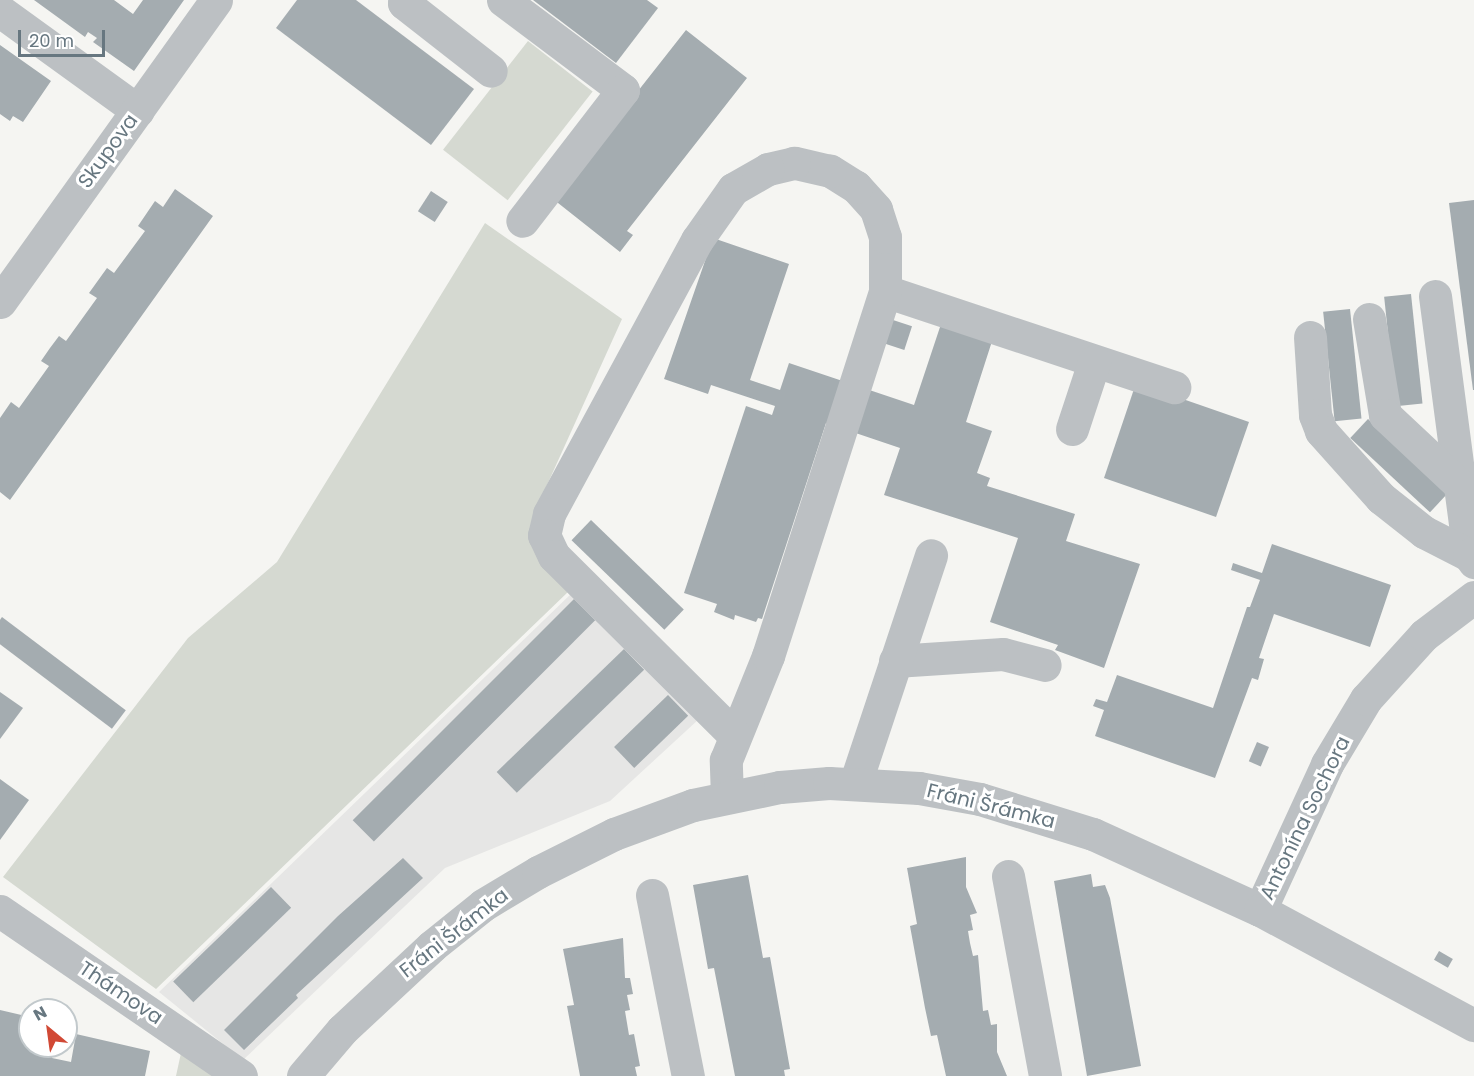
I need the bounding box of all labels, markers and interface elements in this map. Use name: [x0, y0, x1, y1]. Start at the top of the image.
scale bar: [21, 18, 108, 56]
text: 20 m: [29, 28, 74, 53]
street label: Skupova: [73, 109, 143, 193]
street label: Antonína Sochora: [1255, 732, 1355, 904]
street label: Fráni Šrámka: [924, 778, 1058, 834]
street label: Fráni Šrámka: [395, 883, 513, 983]
street label: Thámova: [75, 956, 167, 1030]
north arrow: [18, 998, 78, 1058]
text: N: [29, 1001, 51, 1027]

